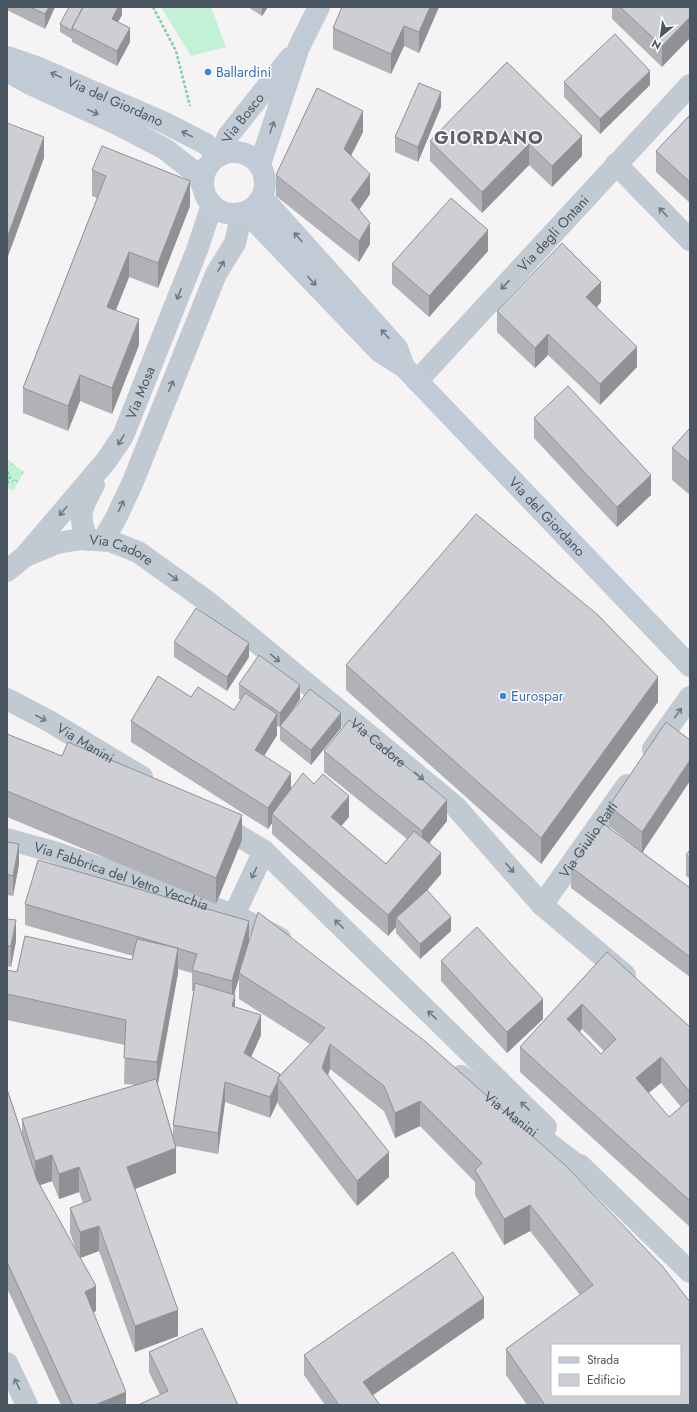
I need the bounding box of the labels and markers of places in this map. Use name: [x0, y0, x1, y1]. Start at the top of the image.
place label: Ballardini: [216, 62, 271, 82]
marker: Ballardini: [203, 67, 213, 77]
place label: Eurospar: [511, 686, 564, 706]
marker: Eurospar: [498, 691, 508, 701]

